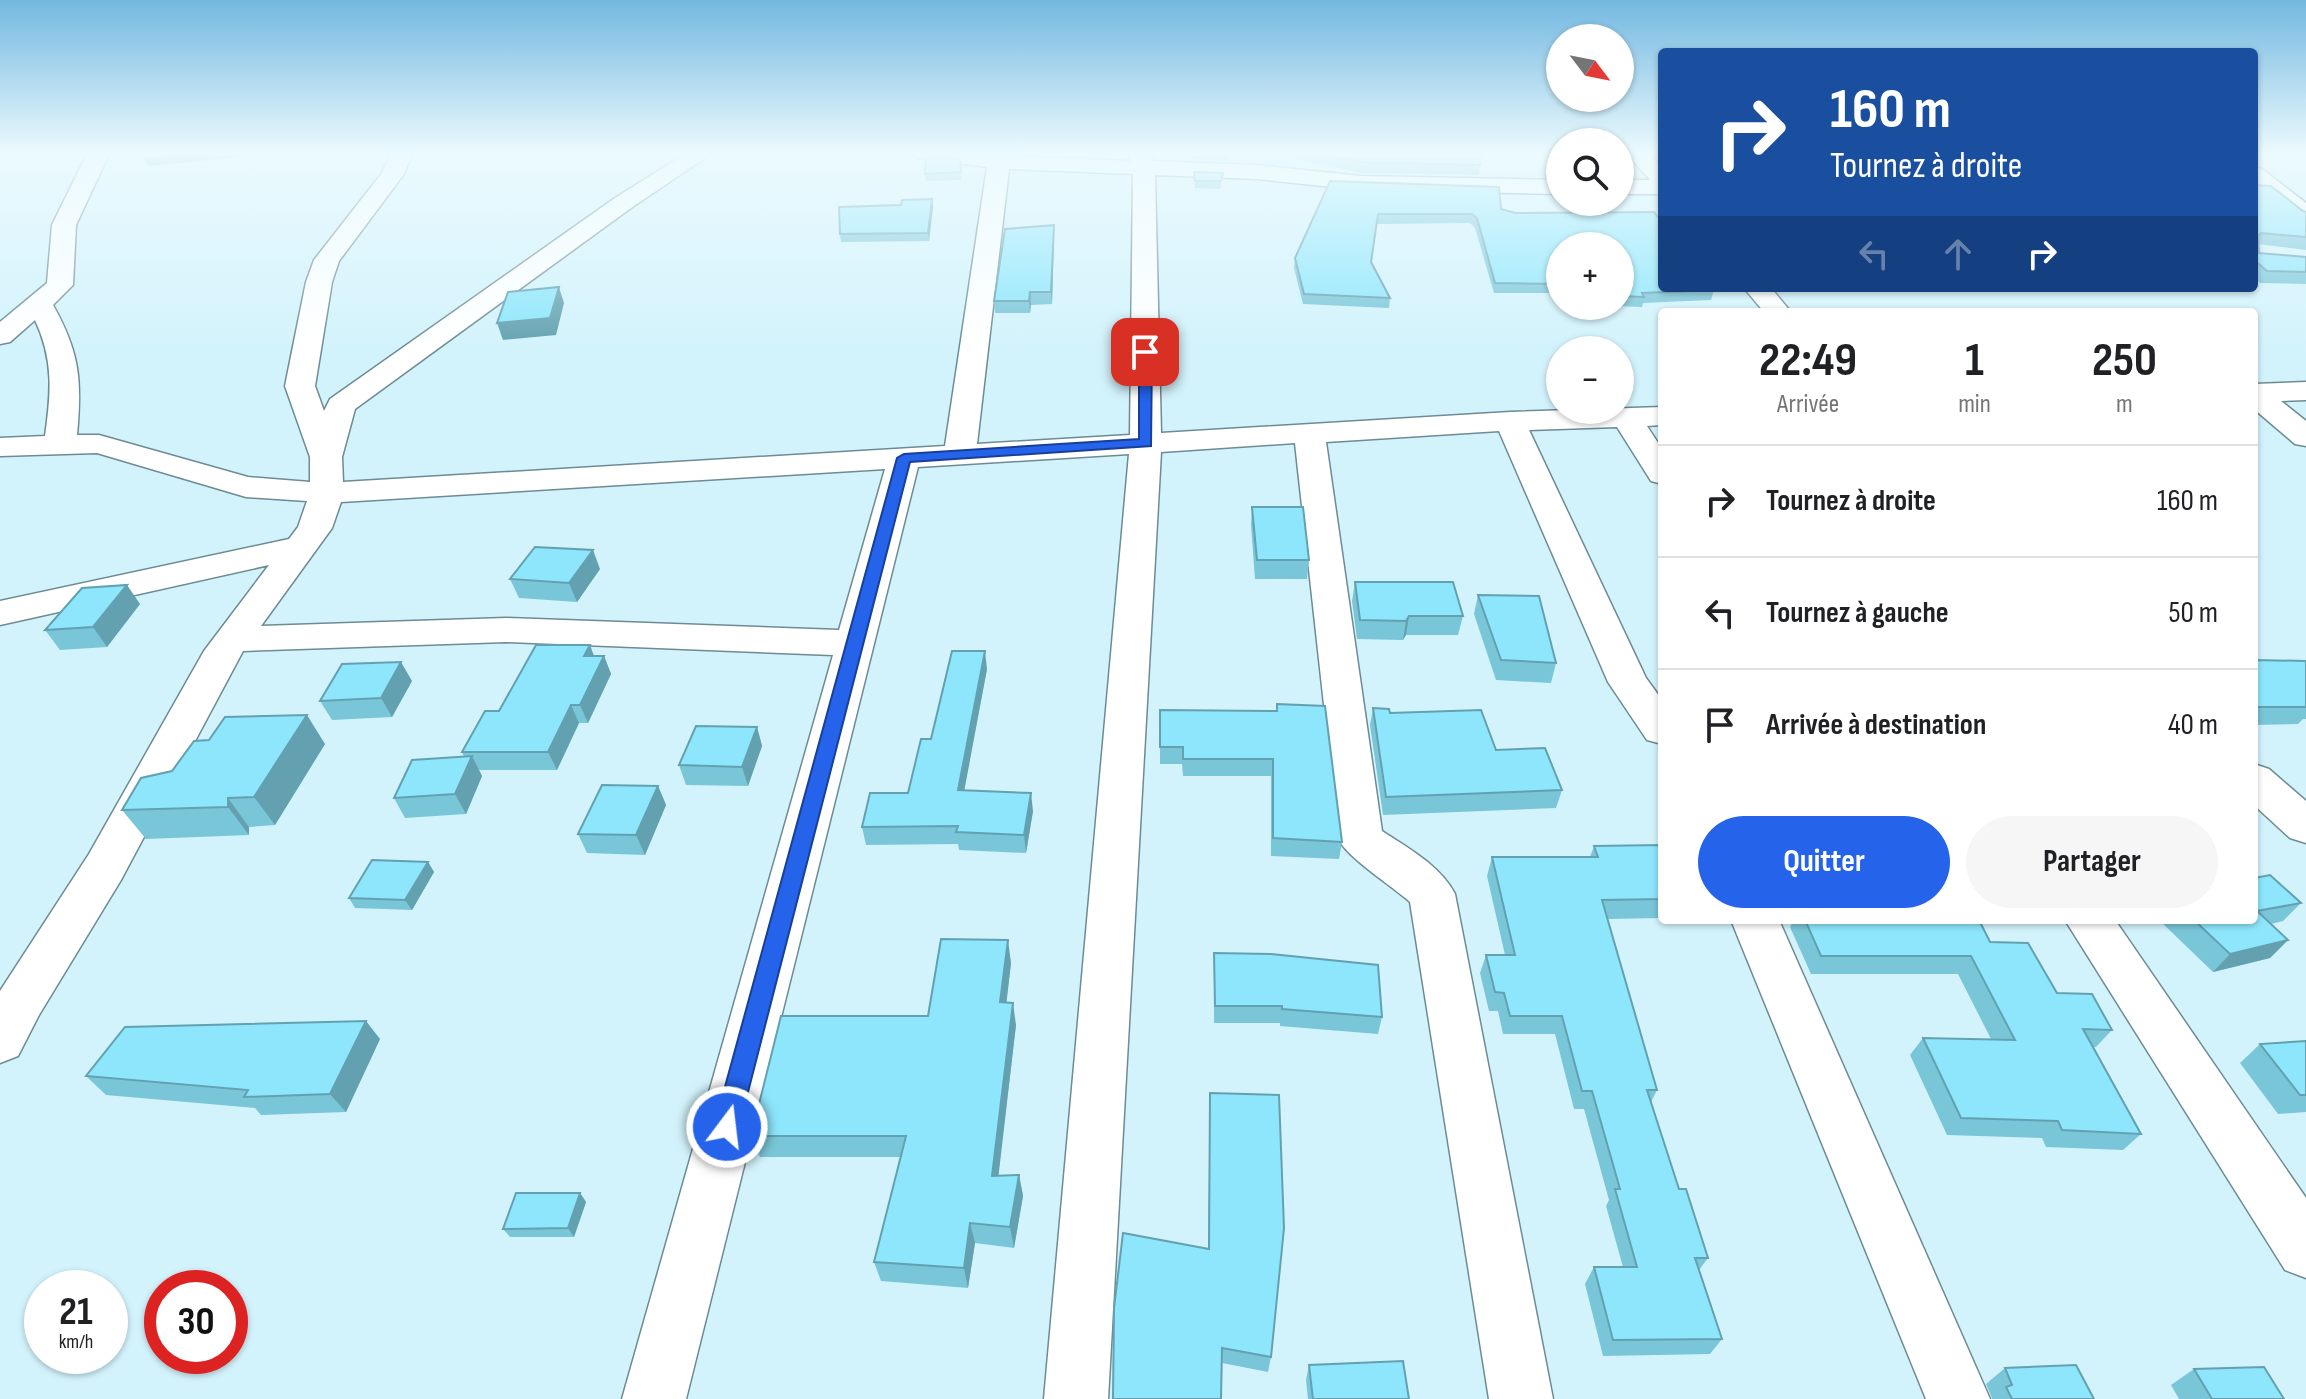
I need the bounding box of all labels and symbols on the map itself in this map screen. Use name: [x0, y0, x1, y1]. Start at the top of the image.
north arrow: [1546, 24, 1634, 112]
pin: [1111, 318, 1179, 386]
position arrow: [685, 1085, 769, 1169]
speed limit sign: 30: [144, 1270, 248, 1374]

